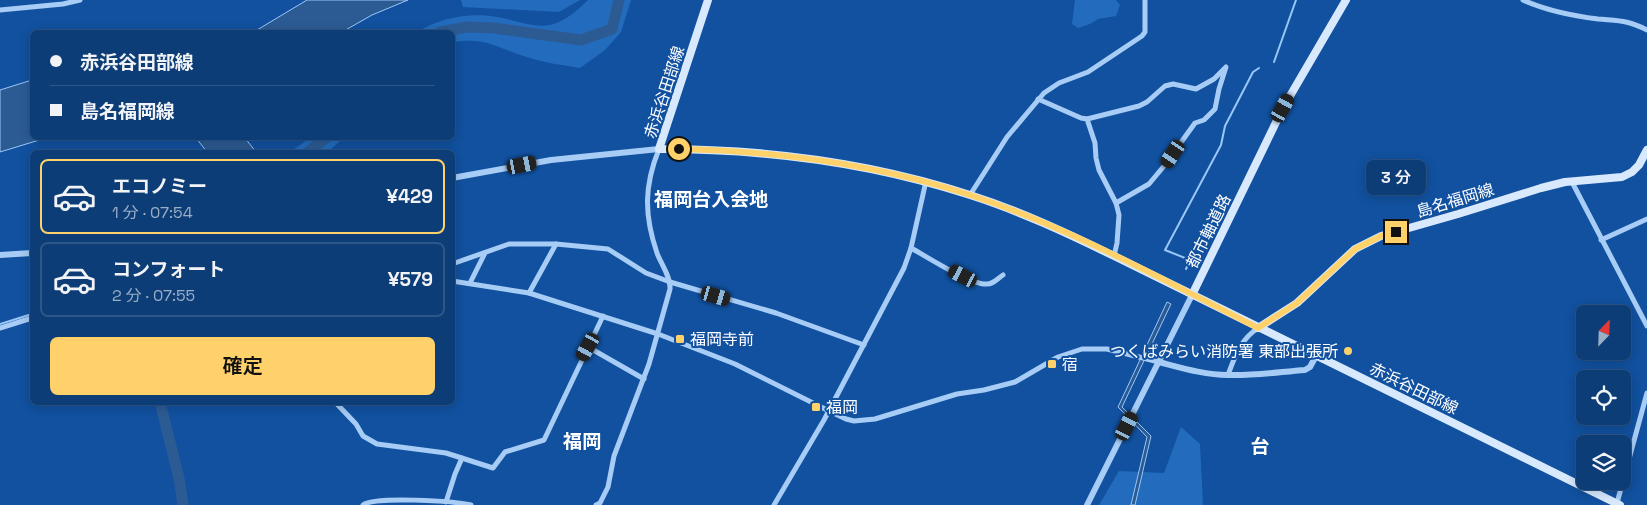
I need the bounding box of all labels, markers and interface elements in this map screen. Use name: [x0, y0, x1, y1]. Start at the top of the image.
street label: 赤浜谷田部線: [640, 43, 689, 141]
text: 赤浜谷田部線: [80, 50, 194, 75]
car: [1269, 91, 1296, 125]
text: 島名福岡線: [80, 99, 175, 124]
car: [1158, 137, 1187, 171]
route start: [668, 138, 690, 160]
car: [505, 155, 538, 175]
callout: 3 分: [1366, 160, 1426, 194]
text: 3 分: [1381, 167, 1411, 188]
icon: car: [52, 174, 97, 219]
text: エコノミー: [112, 174, 207, 199]
street label: 島名福岡線: [1414, 179, 1496, 222]
text: ¥429: [386, 184, 433, 209]
district label: 福岡台入会地: [654, 187, 768, 212]
street label: 都市軸道路: [1181, 191, 1235, 272]
text: 1 分 · 07:54: [112, 202, 193, 223]
route end: [1385, 221, 1407, 243]
icon: car: [52, 257, 97, 302]
text: コンフォート: [112, 257, 225, 282]
car: [946, 263, 979, 289]
text: ¥579: [388, 267, 433, 292]
text: 2 分 · 07:55: [112, 285, 195, 306]
car: [699, 285, 732, 307]
north arrow: [1576, 305, 1631, 360]
map controls: [1576, 305, 1631, 490]
place label: 福岡寺前: [690, 329, 754, 350]
car: [574, 330, 601, 364]
marker: 福岡寺前: [674, 333, 686, 345]
button: 確定: [50, 337, 435, 395]
place label: つくばみらい消防署 東部出張所: [1110, 341, 1338, 362]
marker: つくばみらい消防署 東部出張所: [1342, 345, 1354, 357]
place label: 宿: [1062, 354, 1078, 375]
marker: 宿: [1046, 358, 1058, 370]
street label: 赤浜谷田部線: [1366, 358, 1462, 419]
button: locate: [1576, 370, 1631, 425]
place label: 福岡: [826, 397, 858, 418]
marker: 福岡: [810, 401, 822, 413]
car: [1113, 409, 1140, 443]
district label: 福岡: [563, 429, 601, 454]
district label: 台: [1250, 434, 1270, 459]
button: layers: [1576, 435, 1631, 490]

